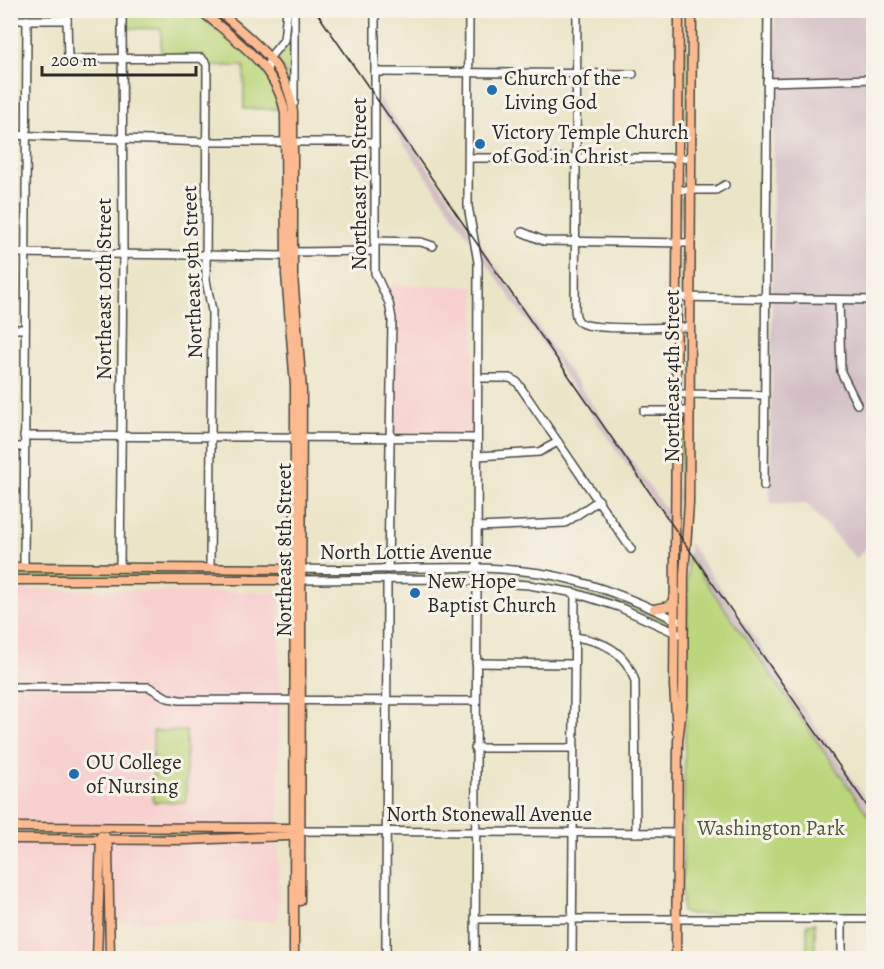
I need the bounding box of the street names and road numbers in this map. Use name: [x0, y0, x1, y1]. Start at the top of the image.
street label: Northeast 7th Street: [345, 98, 373, 270]
street label: Northeast 9th Street: [175, 185, 209, 359]
street label: Northeast 10th Street: [90, 198, 118, 380]
street label: Northeast 4th Street: [658, 289, 686, 463]
street label: Northeast 8th Street: [270, 463, 298, 637]
street label: North Lottie Avenue: [320, 538, 492, 566]
street label: North Stonewall Avenue: [386, 800, 592, 828]

